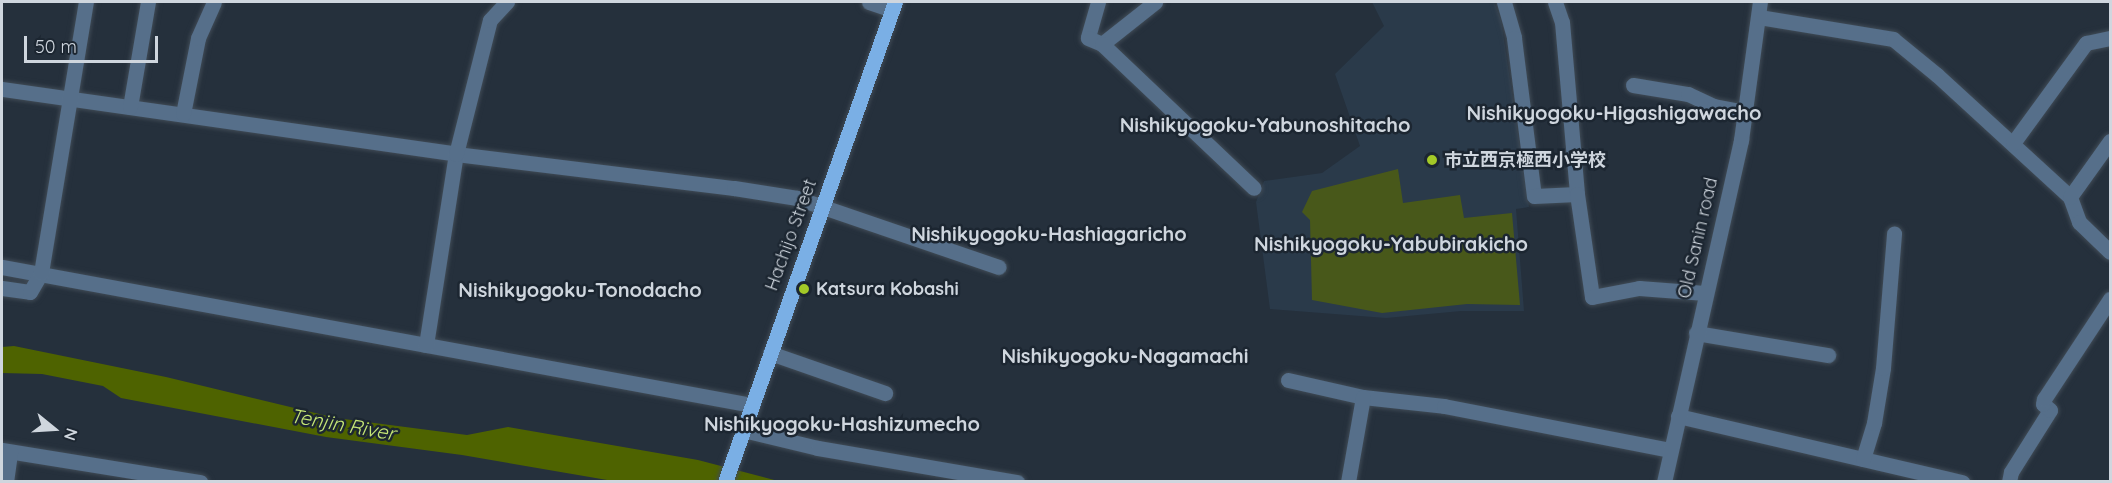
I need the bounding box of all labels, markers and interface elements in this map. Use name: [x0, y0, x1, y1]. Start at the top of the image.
scale bar: [27, 24, 160, 62]
text: 50 m: [35, 35, 77, 58]
district label: Nishikyogoku-Higashigawacho: [1467, 100, 1761, 124]
district label: Nishikyogoku-Yabunoshitacho: [1120, 112, 1410, 136]
place label: 市立西京極西小学校: [1444, 149, 1606, 171]
marker: 市立西京極西小学校: [1425, 153, 1439, 167]
street label: Old Sanin road: [1674, 175, 1722, 301]
street label: Hachijo Street: [761, 176, 821, 294]
district label: Nishikyogoku-Hashiagaricho: [911, 221, 1187, 245]
district label: Nishikyogoku-Yabubirakicho: [1254, 231, 1528, 255]
district label: Nishikyogoku-Tonodacho: [458, 277, 702, 301]
place label: Katsura Kobashi: [816, 278, 959, 300]
marker: Katsura Kobashi: [797, 282, 811, 296]
district label: Nishikyogoku-Nagamachi: [1001, 343, 1249, 367]
north arrow: [24, 399, 84, 459]
water label: Tenjin River: [289, 403, 397, 445]
district label: Nishikyogoku-Hashizumecho: [704, 411, 980, 435]
text: N: [60, 426, 82, 443]

